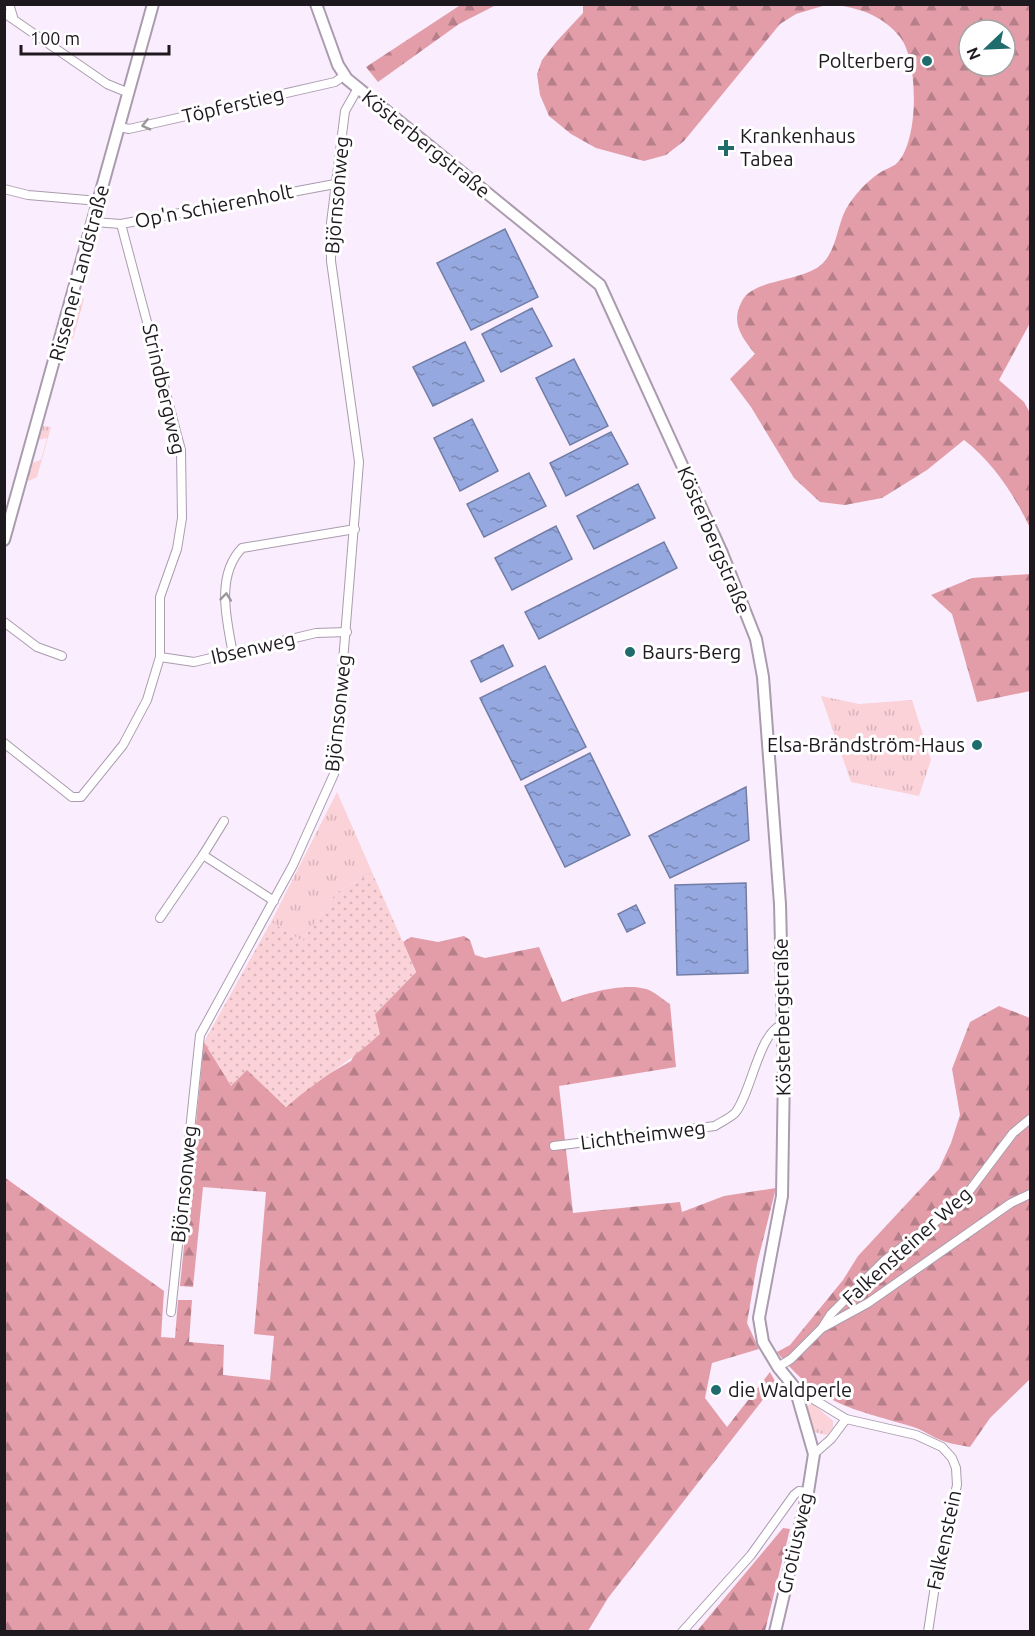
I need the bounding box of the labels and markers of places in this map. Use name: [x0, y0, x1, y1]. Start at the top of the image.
place label: Polterberg: [818, 49, 915, 72]
marker: Polterberg: [920, 54, 934, 68]
place label: Krankenhaus Tabea: [740, 124, 855, 170]
marker: Krankenhaus Tabea: [717, 139, 735, 157]
place label: Baurs-Berg: [642, 640, 741, 663]
marker: Baurs-Berg: [623, 645, 637, 659]
place label: Elsa-Brändström-Haus: [767, 733, 965, 756]
marker: Elsa-Brändström-Haus: [970, 738, 984, 752]
place label: die Waldperle: [728, 1378, 852, 1401]
marker: die Waldperle: [709, 1383, 723, 1397]

